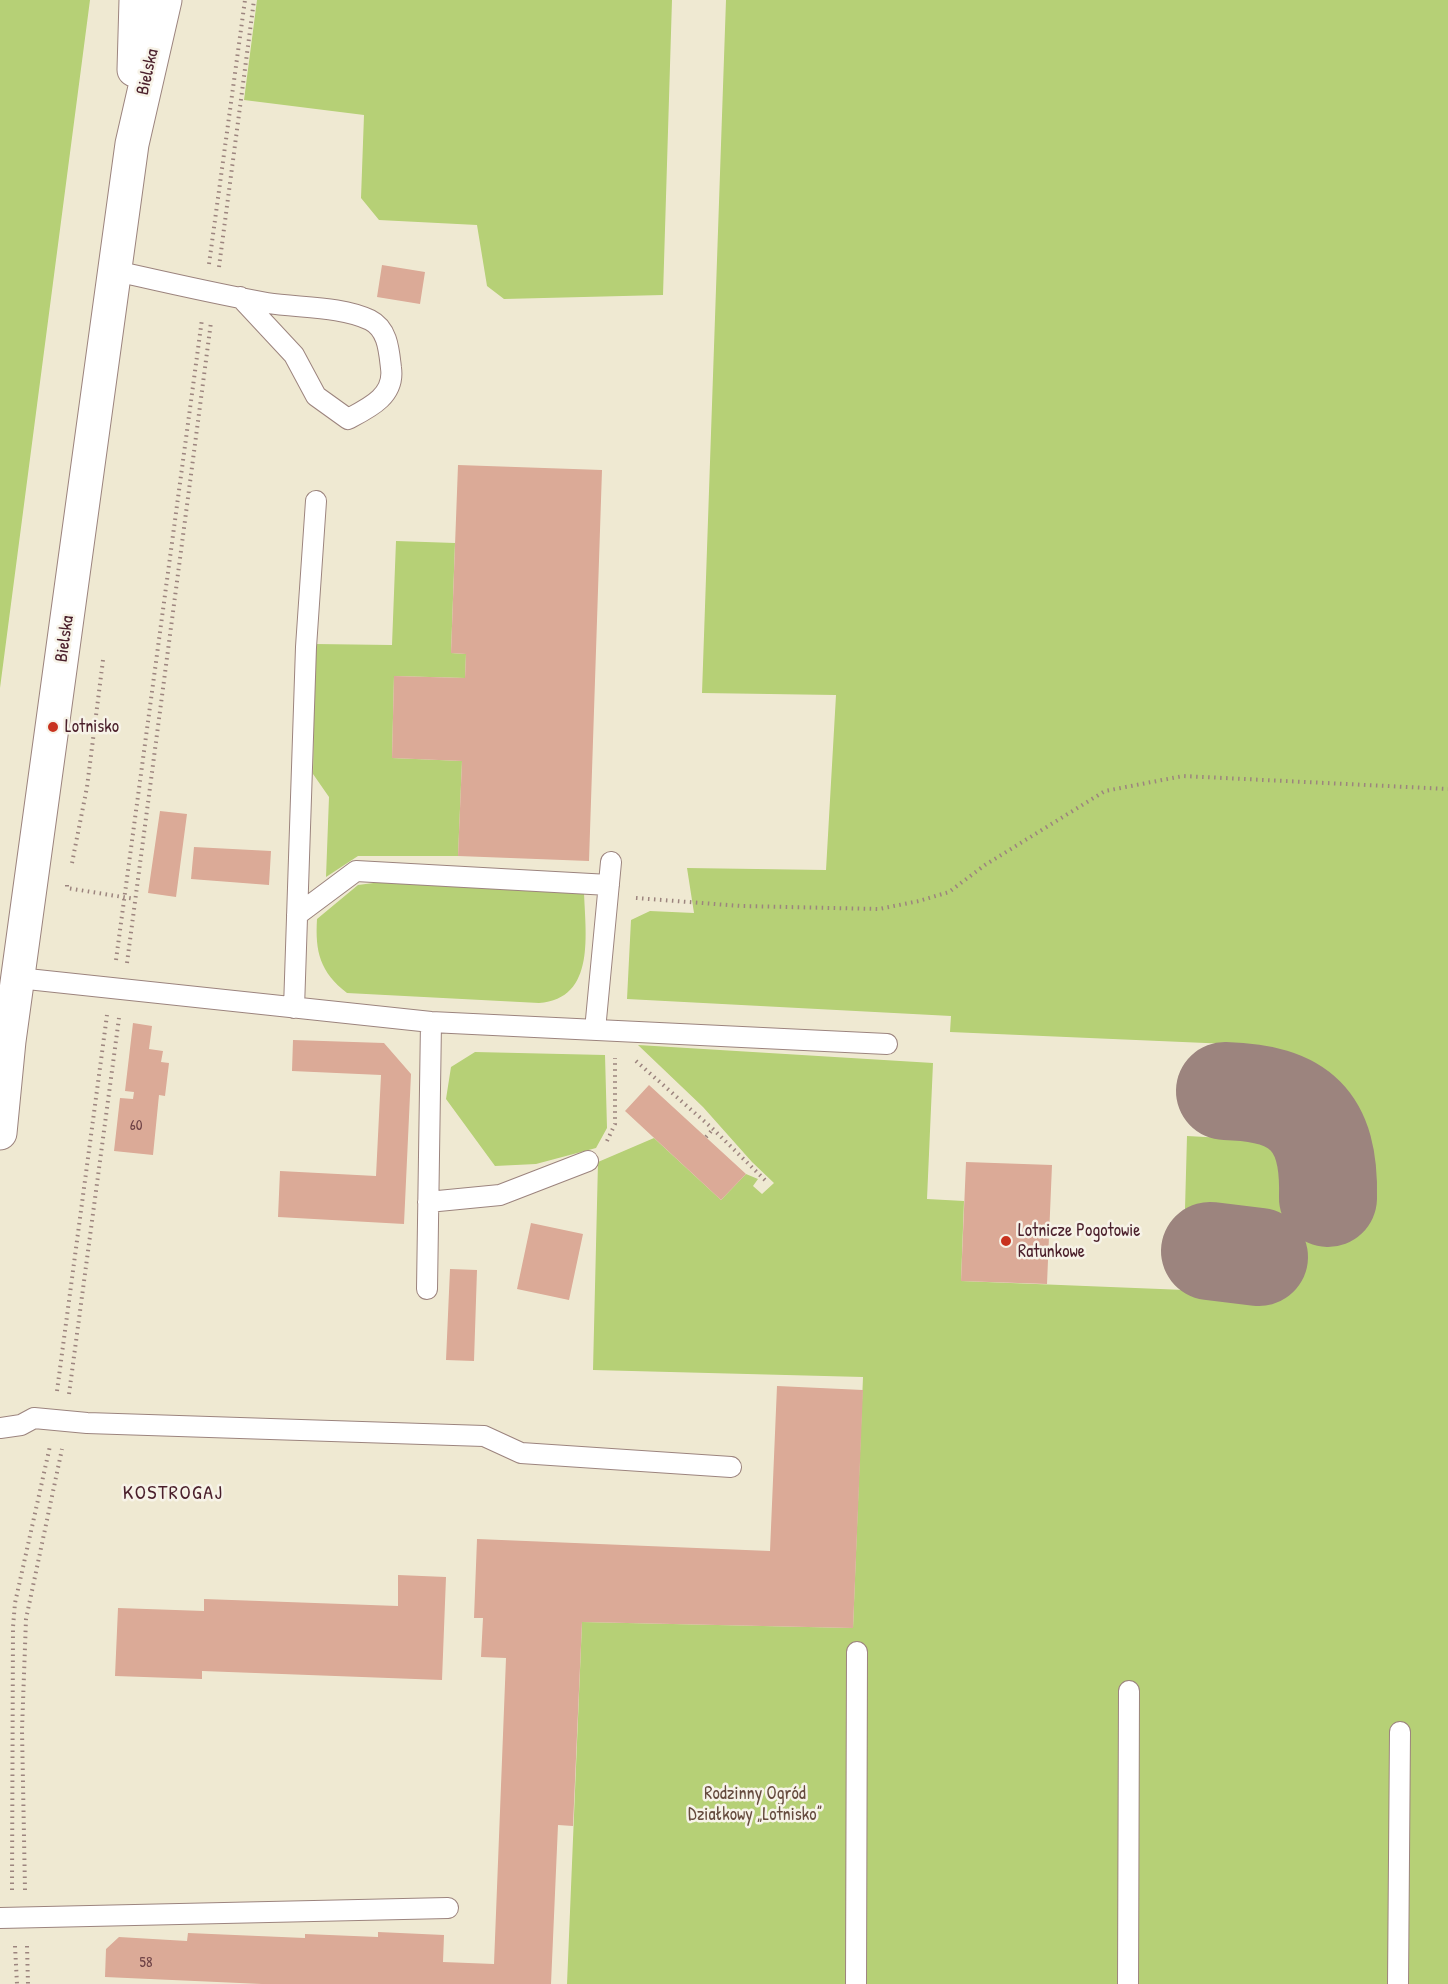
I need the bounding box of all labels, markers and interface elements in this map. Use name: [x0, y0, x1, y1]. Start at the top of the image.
street label: Bielska: [132, 47, 164, 97]
street label: Bielska: [51, 614, 79, 664]
place label: Lotnisko: [65, 716, 119, 738]
marker: Lotnisko: [46, 720, 60, 734]
house number: 60: [130, 1117, 142, 1135]
place label: Lotnicze Pogotowie Ratunkowe: [1018, 1220, 1140, 1262]
marker: Lotnicze Pogotowie Ratunkowe: [999, 1234, 1013, 1248]
district label: KOSTROGAJ: [123, 1482, 223, 1506]
park label: Rodzinny Ogród Działkowy „Lotnisko”: [688, 1783, 822, 1826]
house number: 58: [140, 1954, 152, 1972]

